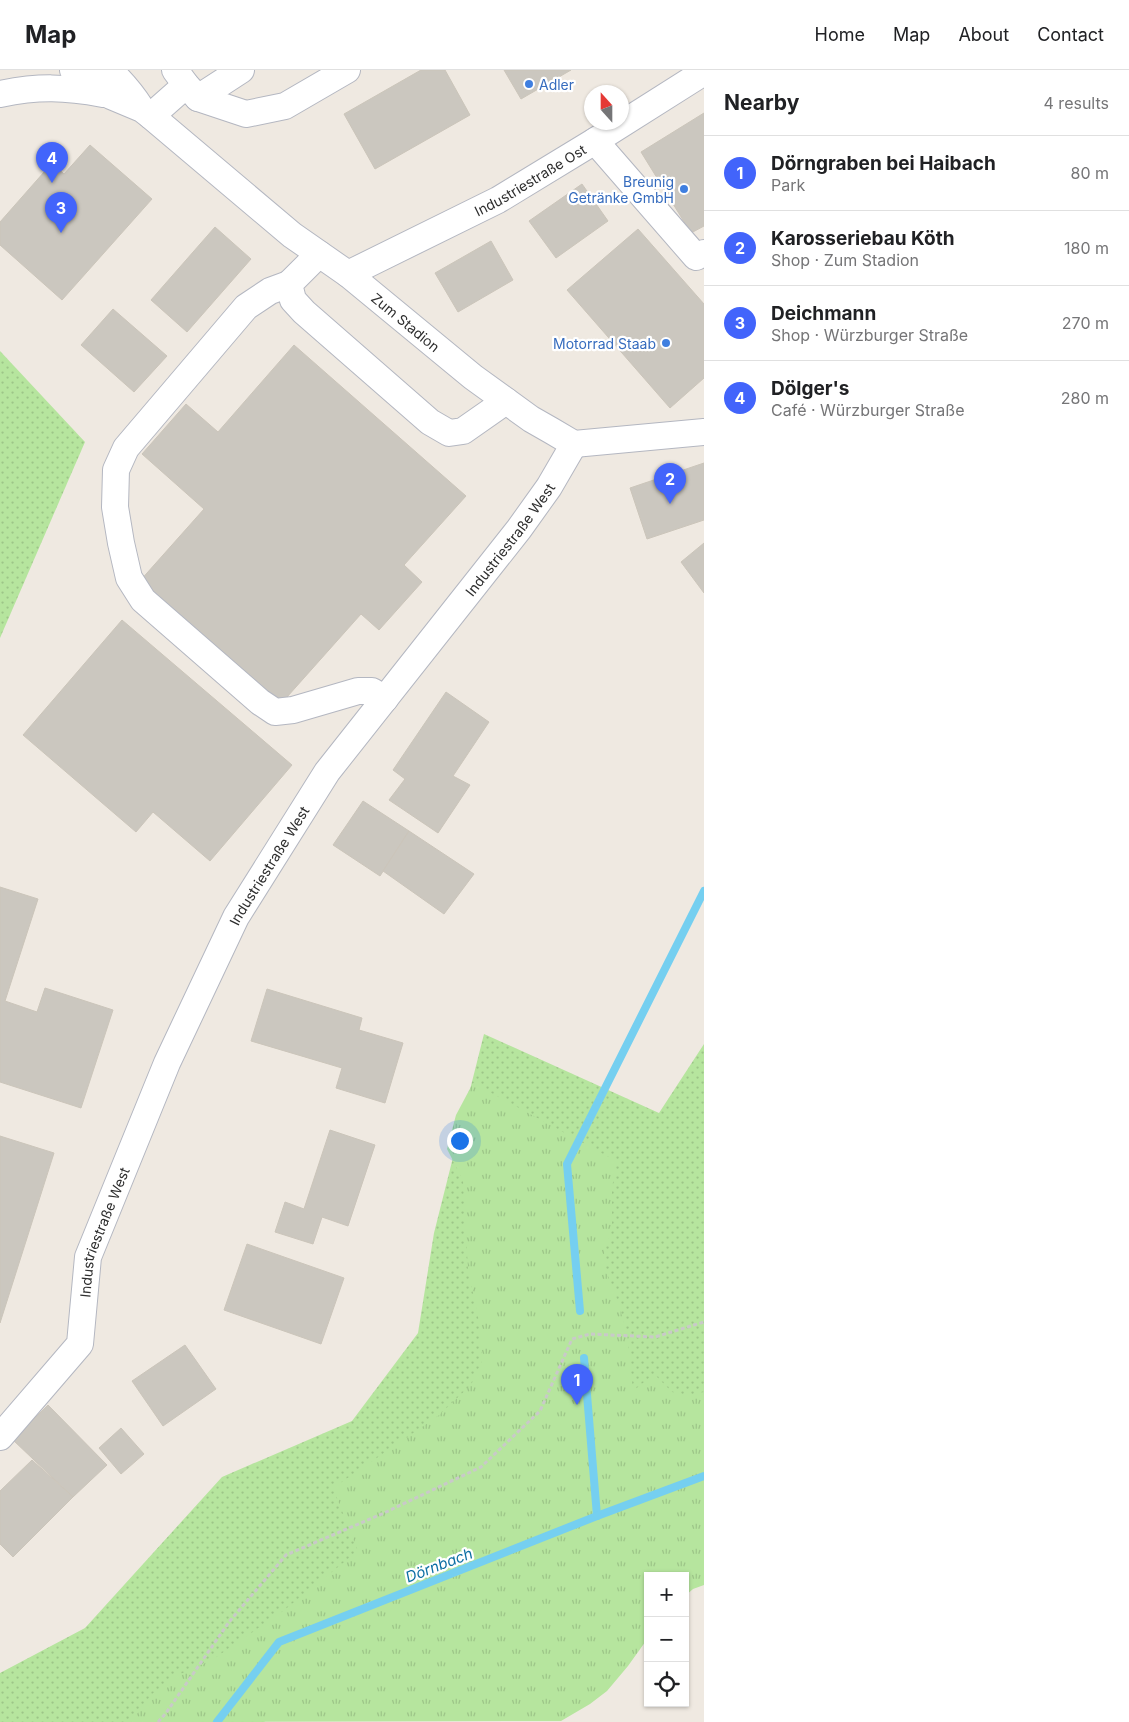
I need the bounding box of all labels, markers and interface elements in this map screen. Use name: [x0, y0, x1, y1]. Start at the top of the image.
text: Map: [25, 20, 76, 49]
text: Home: [815, 24, 865, 45]
text: Map: [893, 24, 930, 45]
text: About: [958, 24, 1009, 45]
text: Contact: [1037, 24, 1104, 45]
place label: Adler: [539, 76, 574, 93]
marker: Adler: [523, 78, 535, 90]
north arrow: [584, 85, 629, 130]
text: Nearby: [724, 90, 799, 115]
text: 4 results: [1044, 93, 1109, 113]
street label: Industriestraße Ost: [471, 140, 589, 219]
pin: 4: [36, 142, 68, 183]
text: Dörngraben bei Haibach: [771, 152, 996, 175]
text: 1: [737, 163, 743, 183]
text: 80 m: [1070, 163, 1109, 183]
place label: Breunig Getränke GmbH: [568, 173, 674, 206]
text: Park: [771, 175, 805, 195]
marker: Breunig Getränke GmbH: [678, 183, 690, 195]
pin: 3: [45, 192, 77, 233]
text: Karosseriebau Köth: [771, 227, 955, 250]
text: 2: [735, 238, 745, 258]
text: 180 m: [1064, 238, 1109, 258]
text: Shop · Zum Stadion: [771, 250, 919, 270]
street label: Zum Stadion: [368, 289, 444, 355]
text: Deichmann: [771, 302, 876, 325]
text: 3: [735, 313, 745, 333]
text: 270 m: [1062, 313, 1109, 333]
text: Shop · Würzburger Straße: [771, 325, 968, 345]
place label: Motorrad Staab: [553, 335, 656, 352]
marker: Motorrad Staab: [660, 337, 672, 349]
text: Dölger's: [771, 377, 850, 400]
text: 4: [735, 388, 745, 408]
text: 280 m: [1061, 388, 1109, 408]
text: Café · Würzburger Straße: [771, 400, 965, 420]
pin: 2: [654, 463, 686, 504]
street label: Industriestraße West: [461, 480, 558, 599]
street label: Industriestraße West: [225, 802, 312, 927]
your location: [447, 1128, 473, 1154]
street label: Industriestraße West: [76, 1164, 132, 1298]
pin: 1: [561, 1364, 593, 1405]
water label: Dörnbach: [403, 1543, 475, 1586]
map controls: [644, 1572, 689, 1707]
button: +: [644, 1572, 689, 1617]
button: −: [644, 1617, 689, 1662]
button: locate: [644, 1662, 689, 1707]

